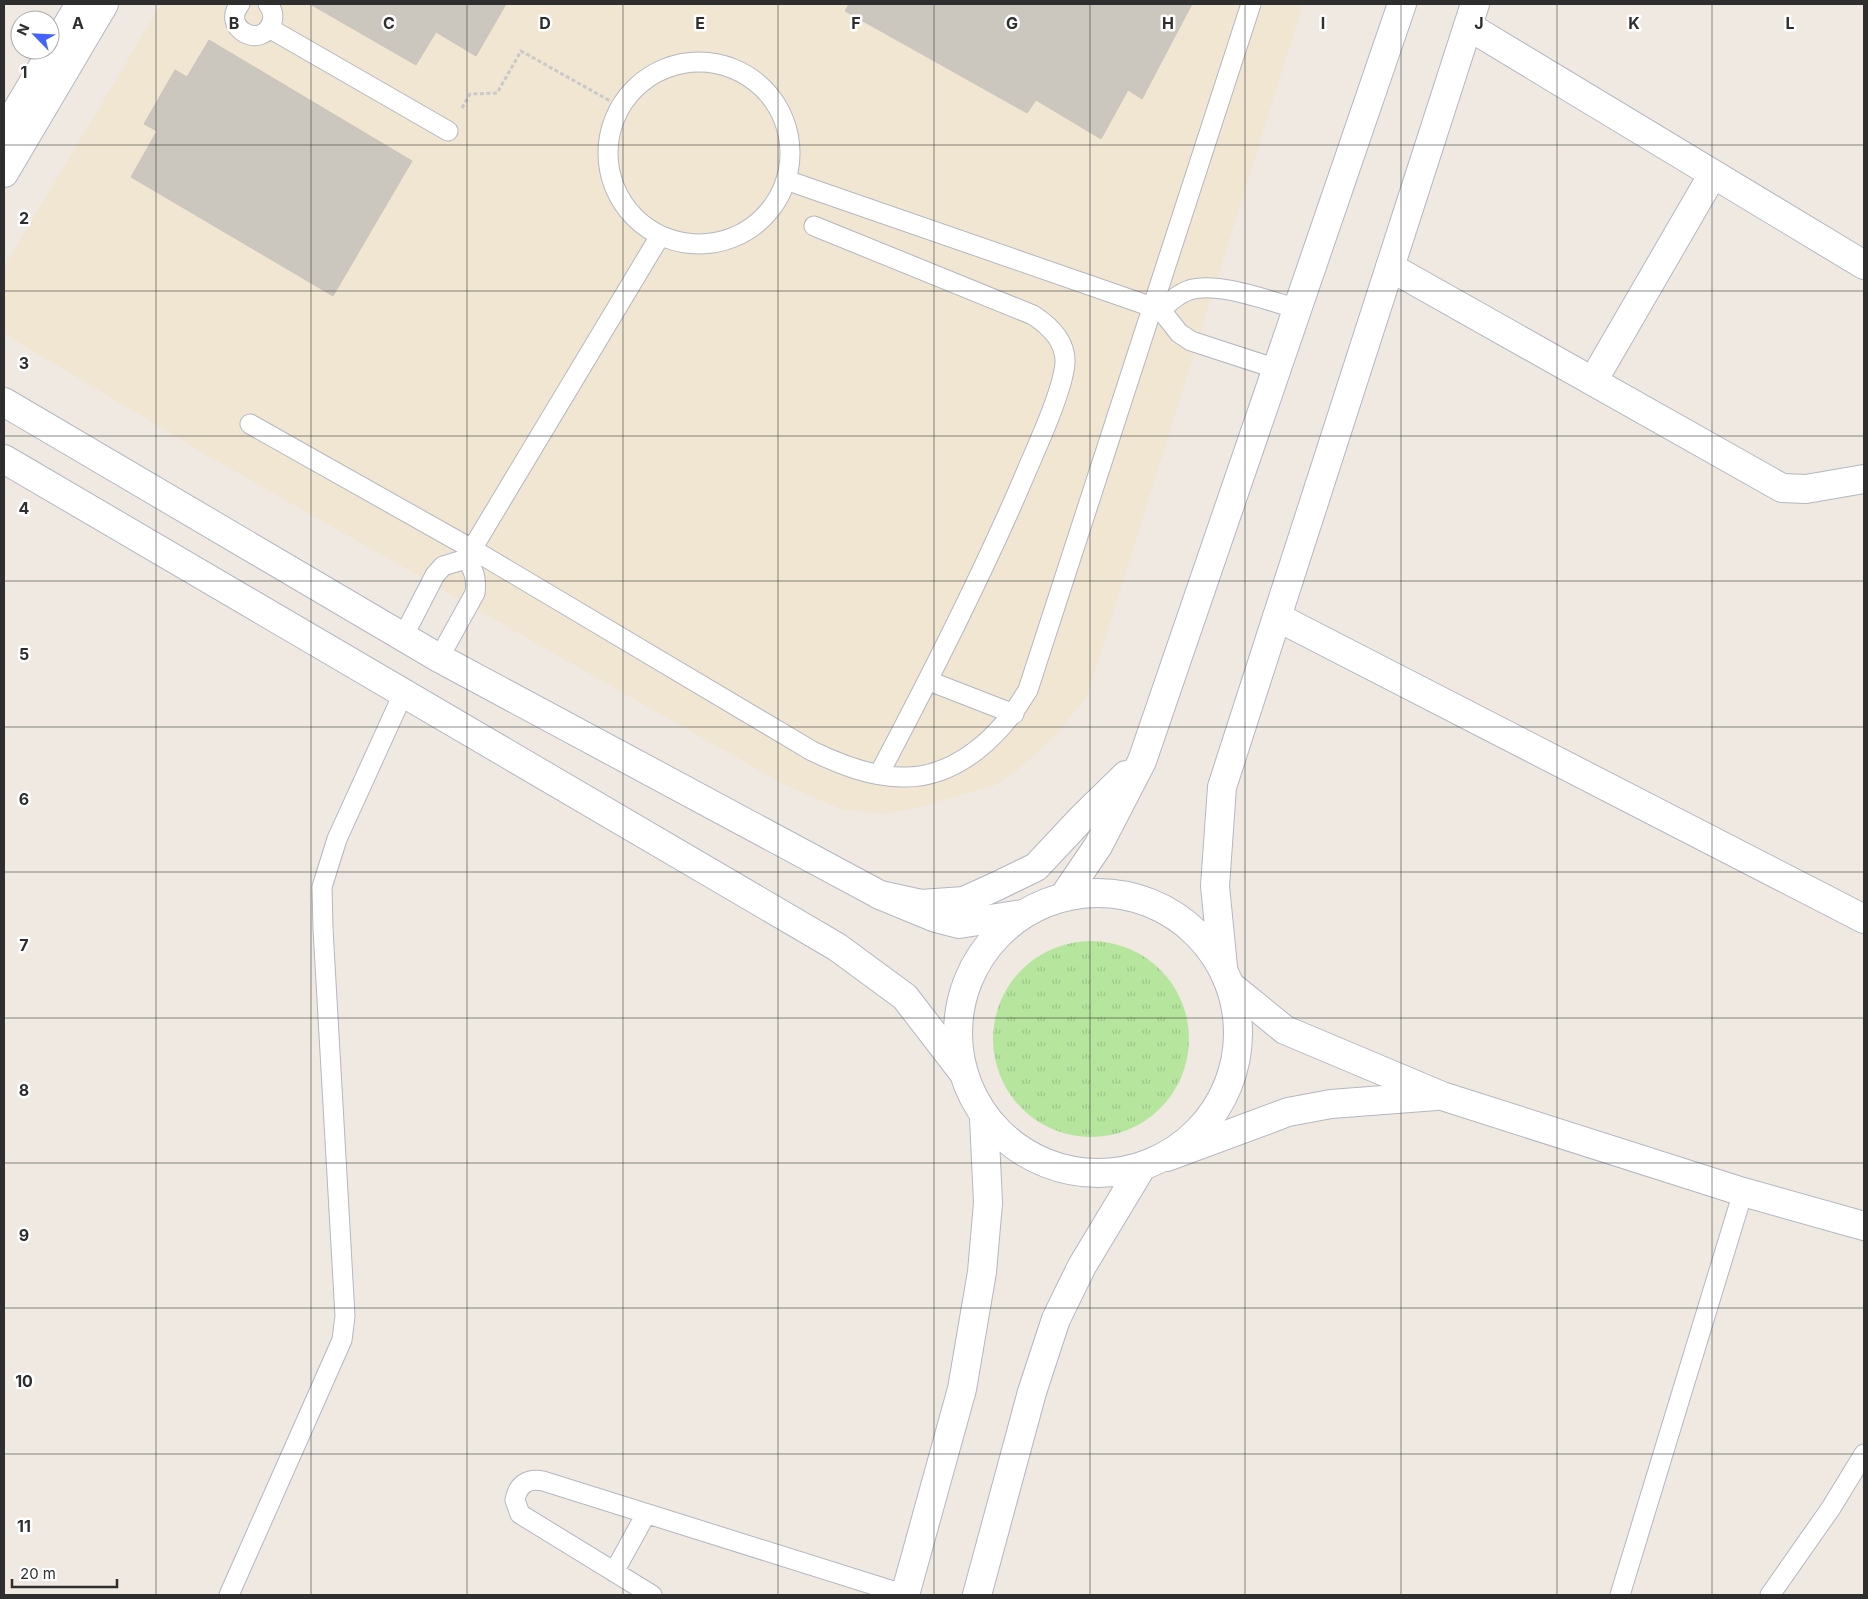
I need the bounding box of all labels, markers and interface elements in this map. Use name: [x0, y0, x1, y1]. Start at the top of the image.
north arrow: [10, 10, 60, 60]
text: A: [72, 13, 84, 33]
text: B: [229, 13, 239, 33]
text: C: [383, 13, 395, 33]
text: D: [539, 13, 551, 33]
text: E: [695, 13, 705, 33]
text: F: [851, 13, 861, 33]
text: G: [1006, 13, 1018, 33]
text: H: [1162, 13, 1174, 33]
text: I: [1321, 13, 1325, 33]
text: J: [1474, 13, 1484, 33]
text: K: [1628, 13, 1640, 33]
text: L: [1785, 13, 1795, 33]
text: N: [13, 21, 33, 38]
text: 1: [21, 62, 27, 82]
text: 2: [19, 208, 29, 228]
text: 3: [19, 353, 29, 373]
text: 4: [19, 498, 30, 518]
text: 5: [19, 644, 29, 664]
text: 6: [19, 789, 29, 809]
text: 7: [19, 935, 29, 955]
text: 8: [19, 1080, 29, 1100]
text: 9: [19, 1225, 29, 1245]
text: 10: [15, 1371, 33, 1391]
text: 11: [17, 1516, 31, 1536]
scale bar: [12, 1556, 118, 1588]
text: 20 m: [20, 1564, 56, 1583]

